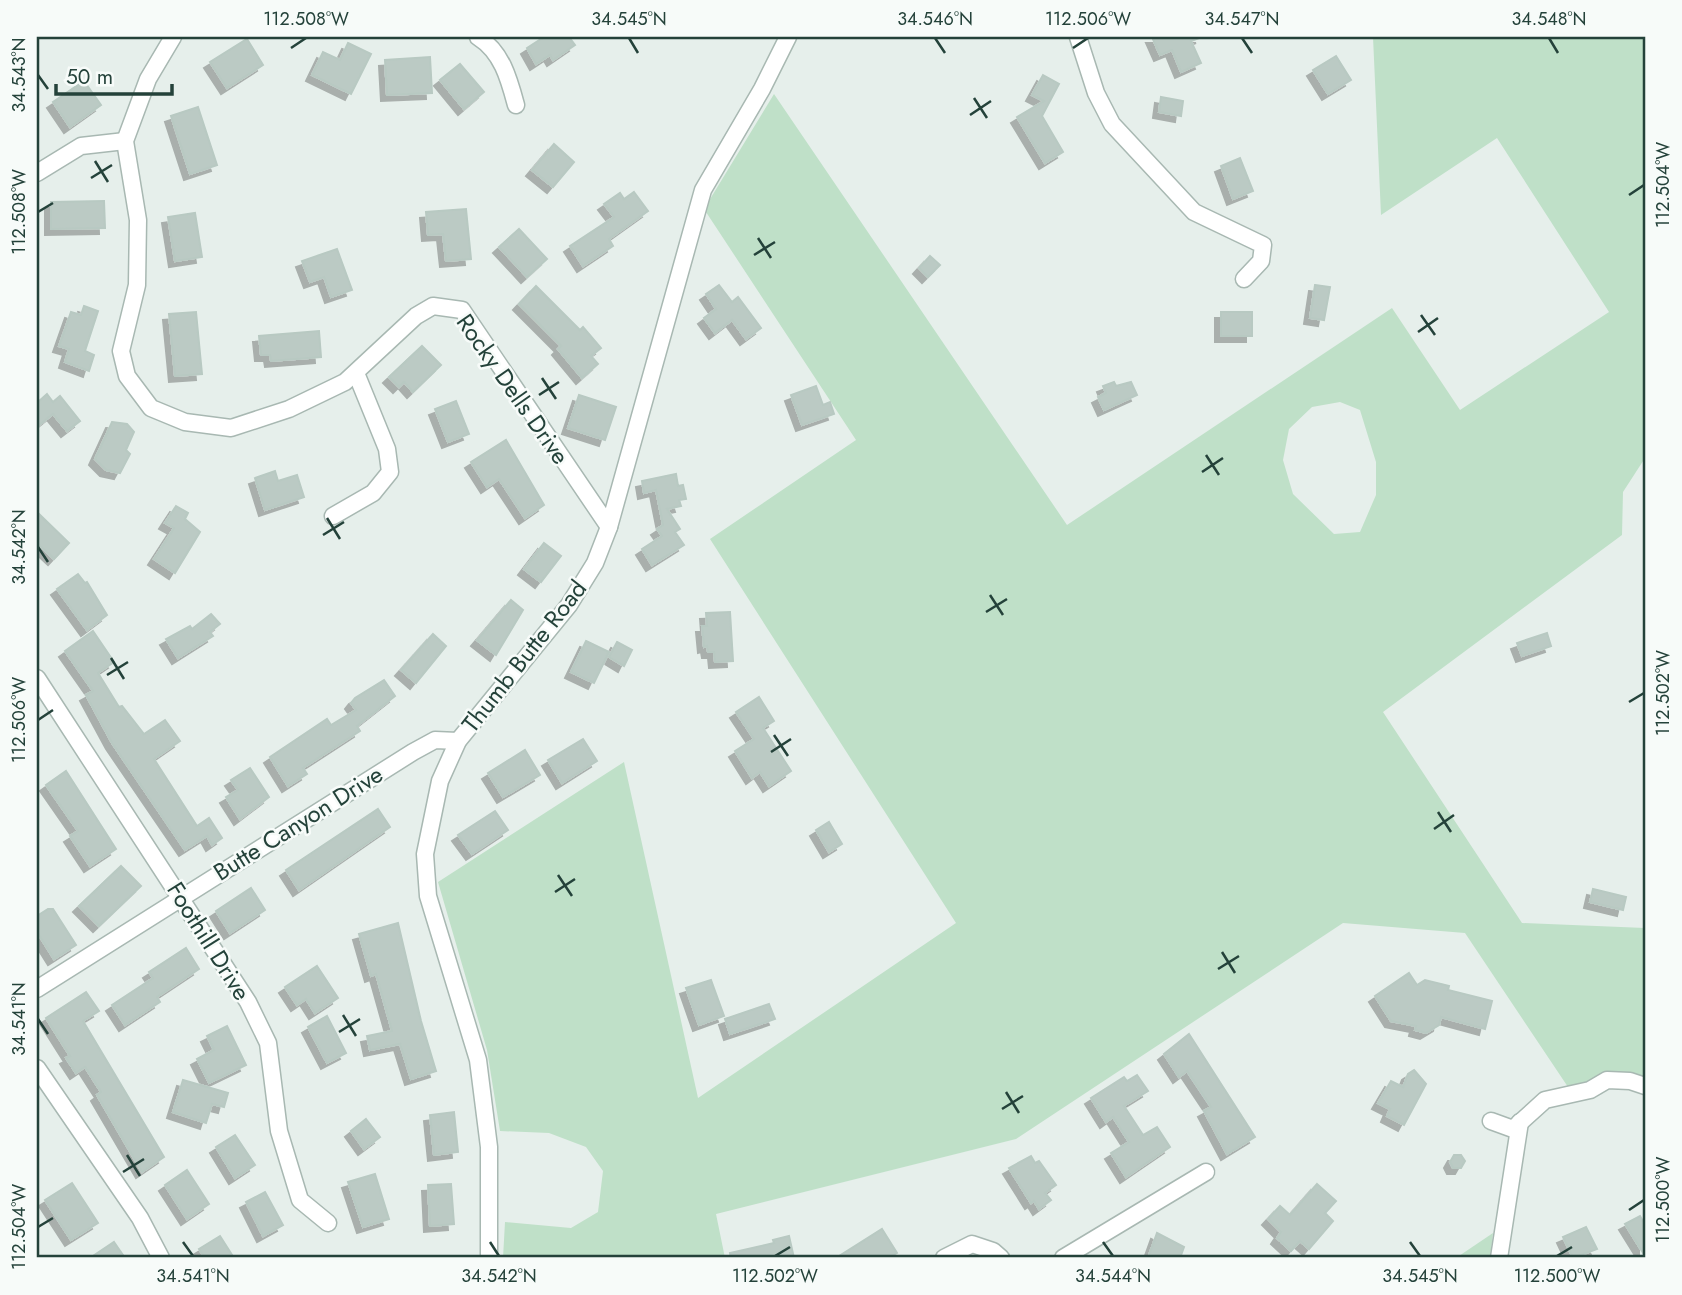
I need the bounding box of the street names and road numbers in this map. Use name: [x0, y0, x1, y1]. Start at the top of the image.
street label: Rocky Dells Drive: [448, 307, 578, 471]
street label: Thumb Butte Road: [453, 572, 595, 740]
street label: Butte Canyon Drive: [206, 757, 390, 889]
street label: Foothill Drive: [159, 875, 259, 1007]

